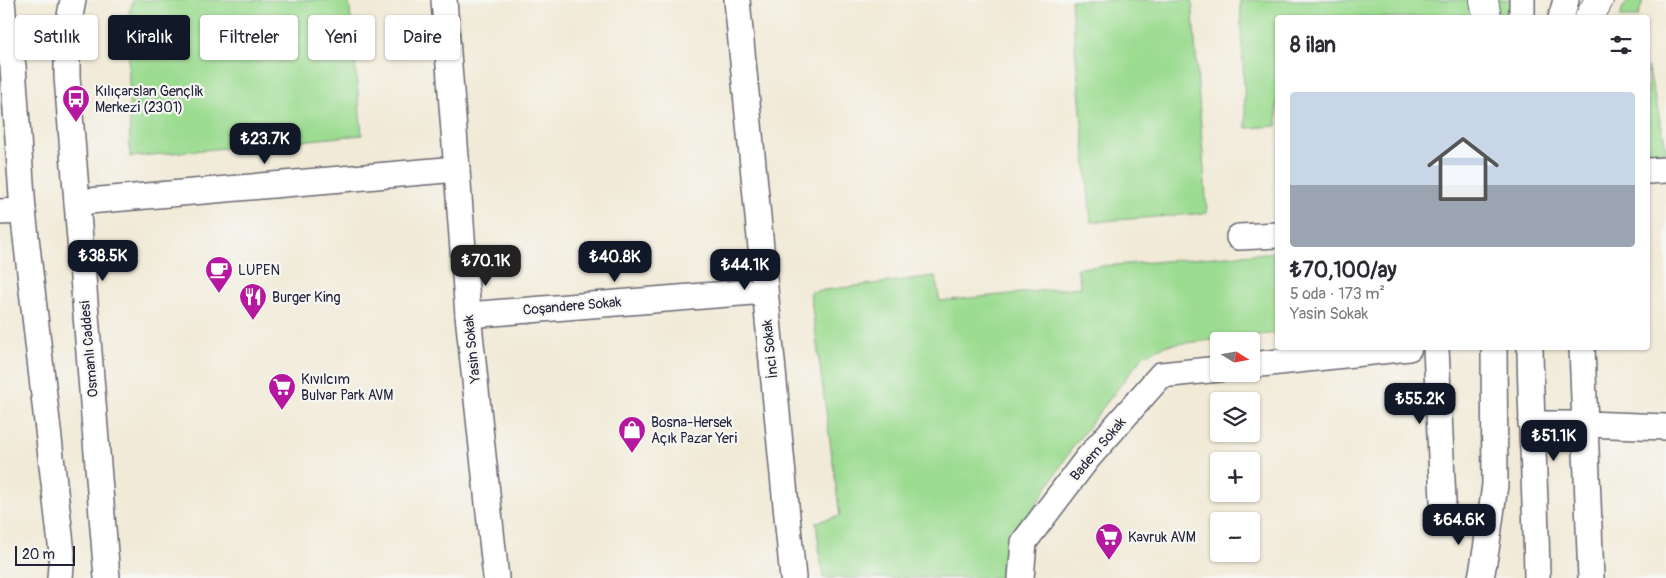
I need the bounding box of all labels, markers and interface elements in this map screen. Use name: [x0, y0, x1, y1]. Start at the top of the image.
chip: Satılık: [15, 15, 98, 60]
chip: Kiralık: [108, 15, 190, 60]
chip: Filtreler: [200, 15, 298, 60]
chip: Yeni: [308, 15, 375, 60]
chip: Daire: [385, 15, 460, 60]
icon: filters: [1607, 31, 1635, 59]
text: 8 ilan: [1290, 32, 1336, 59]
place label: Kılıçarslan Gençlik Merkezi (2301): [95, 83, 203, 116]
bus stop icon: Kılıçarslan Gençlik Merkezi (2301): [61, 84, 91, 123]
pin: ₺23.7K: [224, 122, 306, 165]
icon: home: [1418, 124, 1508, 214]
text: ₺23.7K: [241, 129, 289, 149]
pin: ₺38.5K: [62, 240, 144, 282]
pin: ₺40.8K: [574, 240, 656, 283]
pin: ₺70.1K: [445, 244, 527, 287]
text: ₺38.5K: [79, 246, 127, 266]
text: ₺40.8K: [589, 247, 641, 267]
pin: ₺44.1K: [704, 248, 786, 291]
text: ₺70.1K: [462, 251, 510, 271]
cafe icon: LUPEN: [204, 255, 234, 294]
text: ₺44.1K: [721, 255, 769, 275]
text: ₺70,100/ay: [1290, 257, 1397, 284]
place label: LUPEN: [238, 262, 280, 279]
restaurant icon: Burger King: [238, 282, 268, 321]
text: 5 oda · 173 m²: [1290, 284, 1385, 304]
place label: Burger King: [272, 289, 341, 306]
street label: Coşandere Sokak: [522, 293, 622, 319]
street label: Osmanlı Caddesi: [76, 300, 102, 398]
text: Yasin Sokak: [1290, 304, 1368, 324]
street label: Yasin Sokak: [460, 314, 484, 385]
street label: İnci Sokak: [758, 319, 782, 379]
north arrow: [1210, 332, 1260, 382]
map controls: [1210, 332, 1260, 562]
place label: Kıvılcım Bulvar Park AVM: [301, 371, 393, 404]
supermarket icon: Kıvılcım Bulvar Park AVM: [267, 372, 297, 411]
pin: ₺55.2K: [1379, 382, 1461, 425]
text: ₺55.2K: [1395, 389, 1445, 409]
button: layers: [1210, 392, 1260, 442]
place label: Bosna-Hersek Açık Pazar Yeri: [651, 414, 737, 447]
street label: Badem Sokak: [1067, 414, 1130, 484]
shop icon: Bosna-Hersek Açık Pazar Yeri: [617, 415, 647, 454]
pin: ₺51.1K: [1513, 420, 1595, 462]
text: ₺51.1K: [1532, 426, 1576, 446]
button: +: [1210, 452, 1260, 502]
pin: ₺64.6K: [1418, 504, 1500, 546]
text: ₺64.6K: [1434, 510, 1484, 530]
button: −: [1210, 512, 1260, 562]
supermarket icon: Kavruk AVM: [1094, 522, 1124, 561]
place label: Kavruk AVM: [1128, 529, 1196, 546]
scale bar: [15, 543, 75, 566]
text: 20 m: [22, 546, 55, 563]

